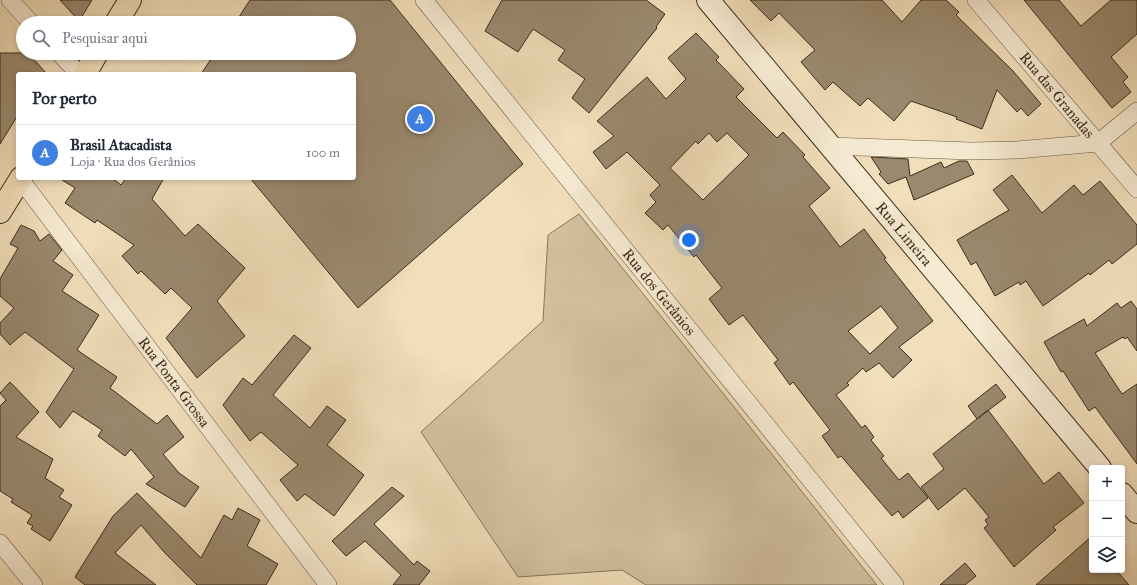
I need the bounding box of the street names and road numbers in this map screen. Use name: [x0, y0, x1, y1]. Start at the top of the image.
street label: Rua das Granadas: [1016, 48, 1098, 142]
street label: Rua Limeira: [872, 198, 936, 270]
street label: Rua dos Gerânios: [619, 245, 699, 339]
street label: Rua Ponta Grossa: [134, 333, 214, 431]

